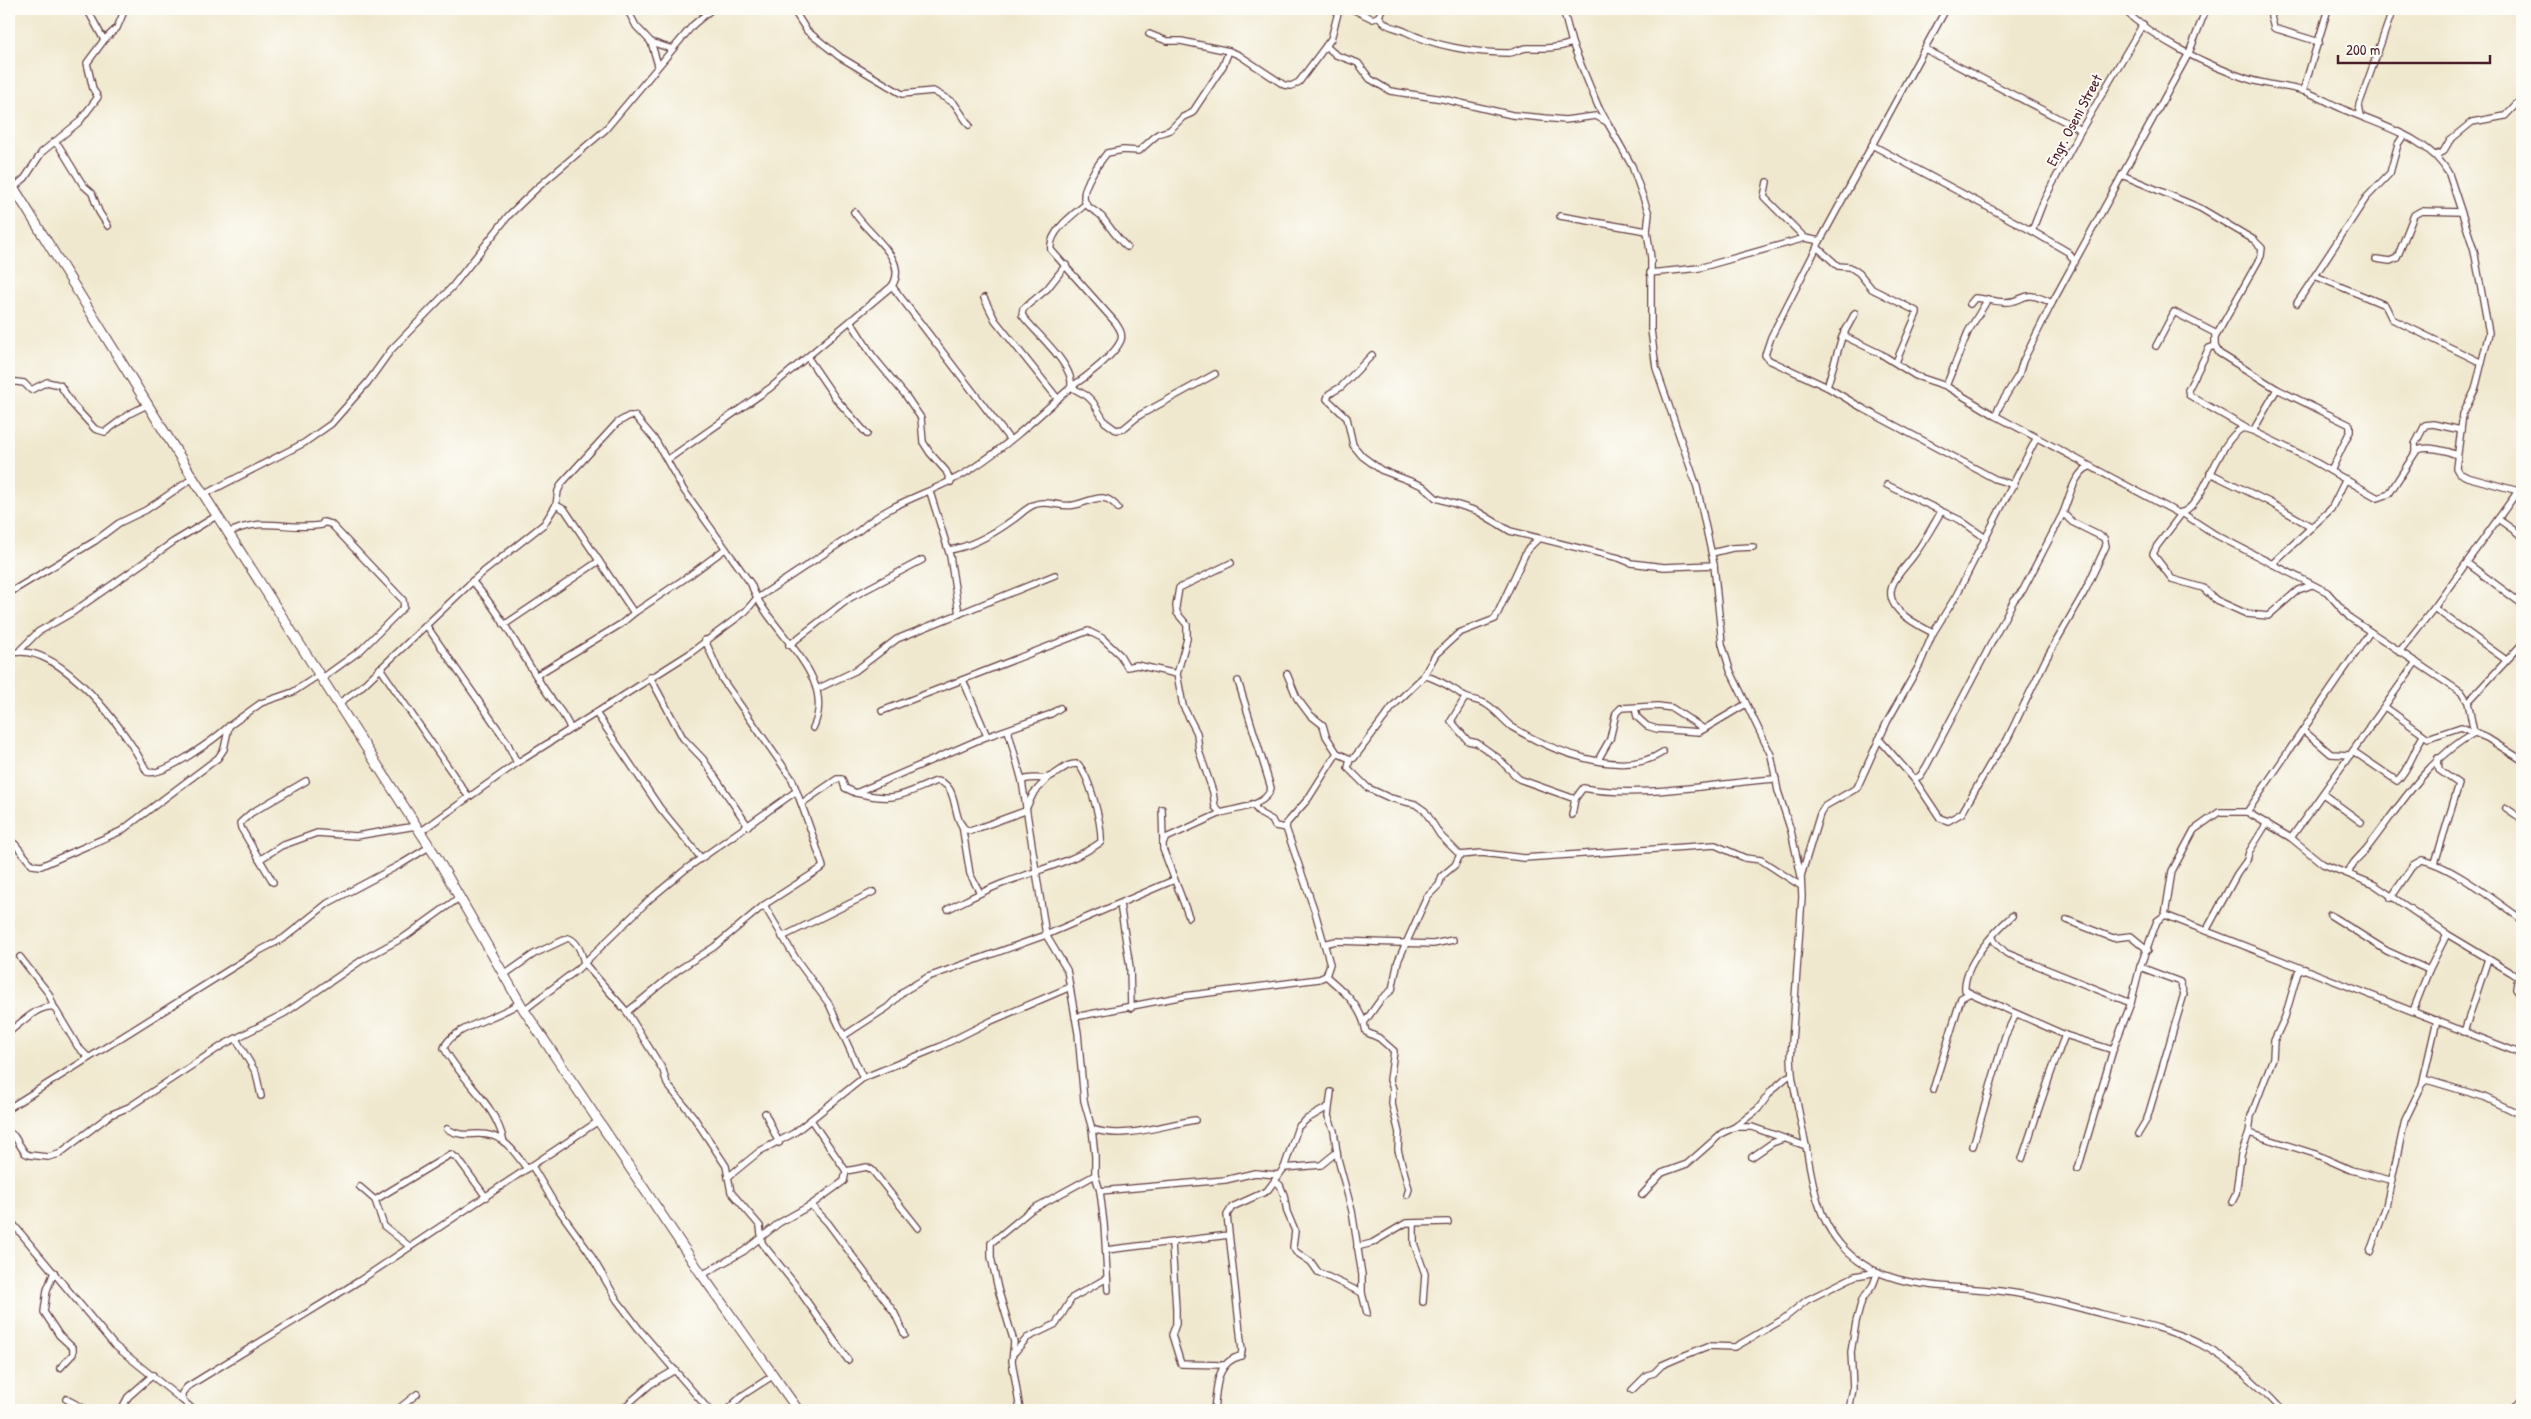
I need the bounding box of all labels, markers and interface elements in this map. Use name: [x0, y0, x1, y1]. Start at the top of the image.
scale bar: [2338, 32, 2491, 64]
text: 200 m: [2346, 39, 2380, 60]
street label: Engr. Oseni Street: [2041, 70, 2107, 170]

